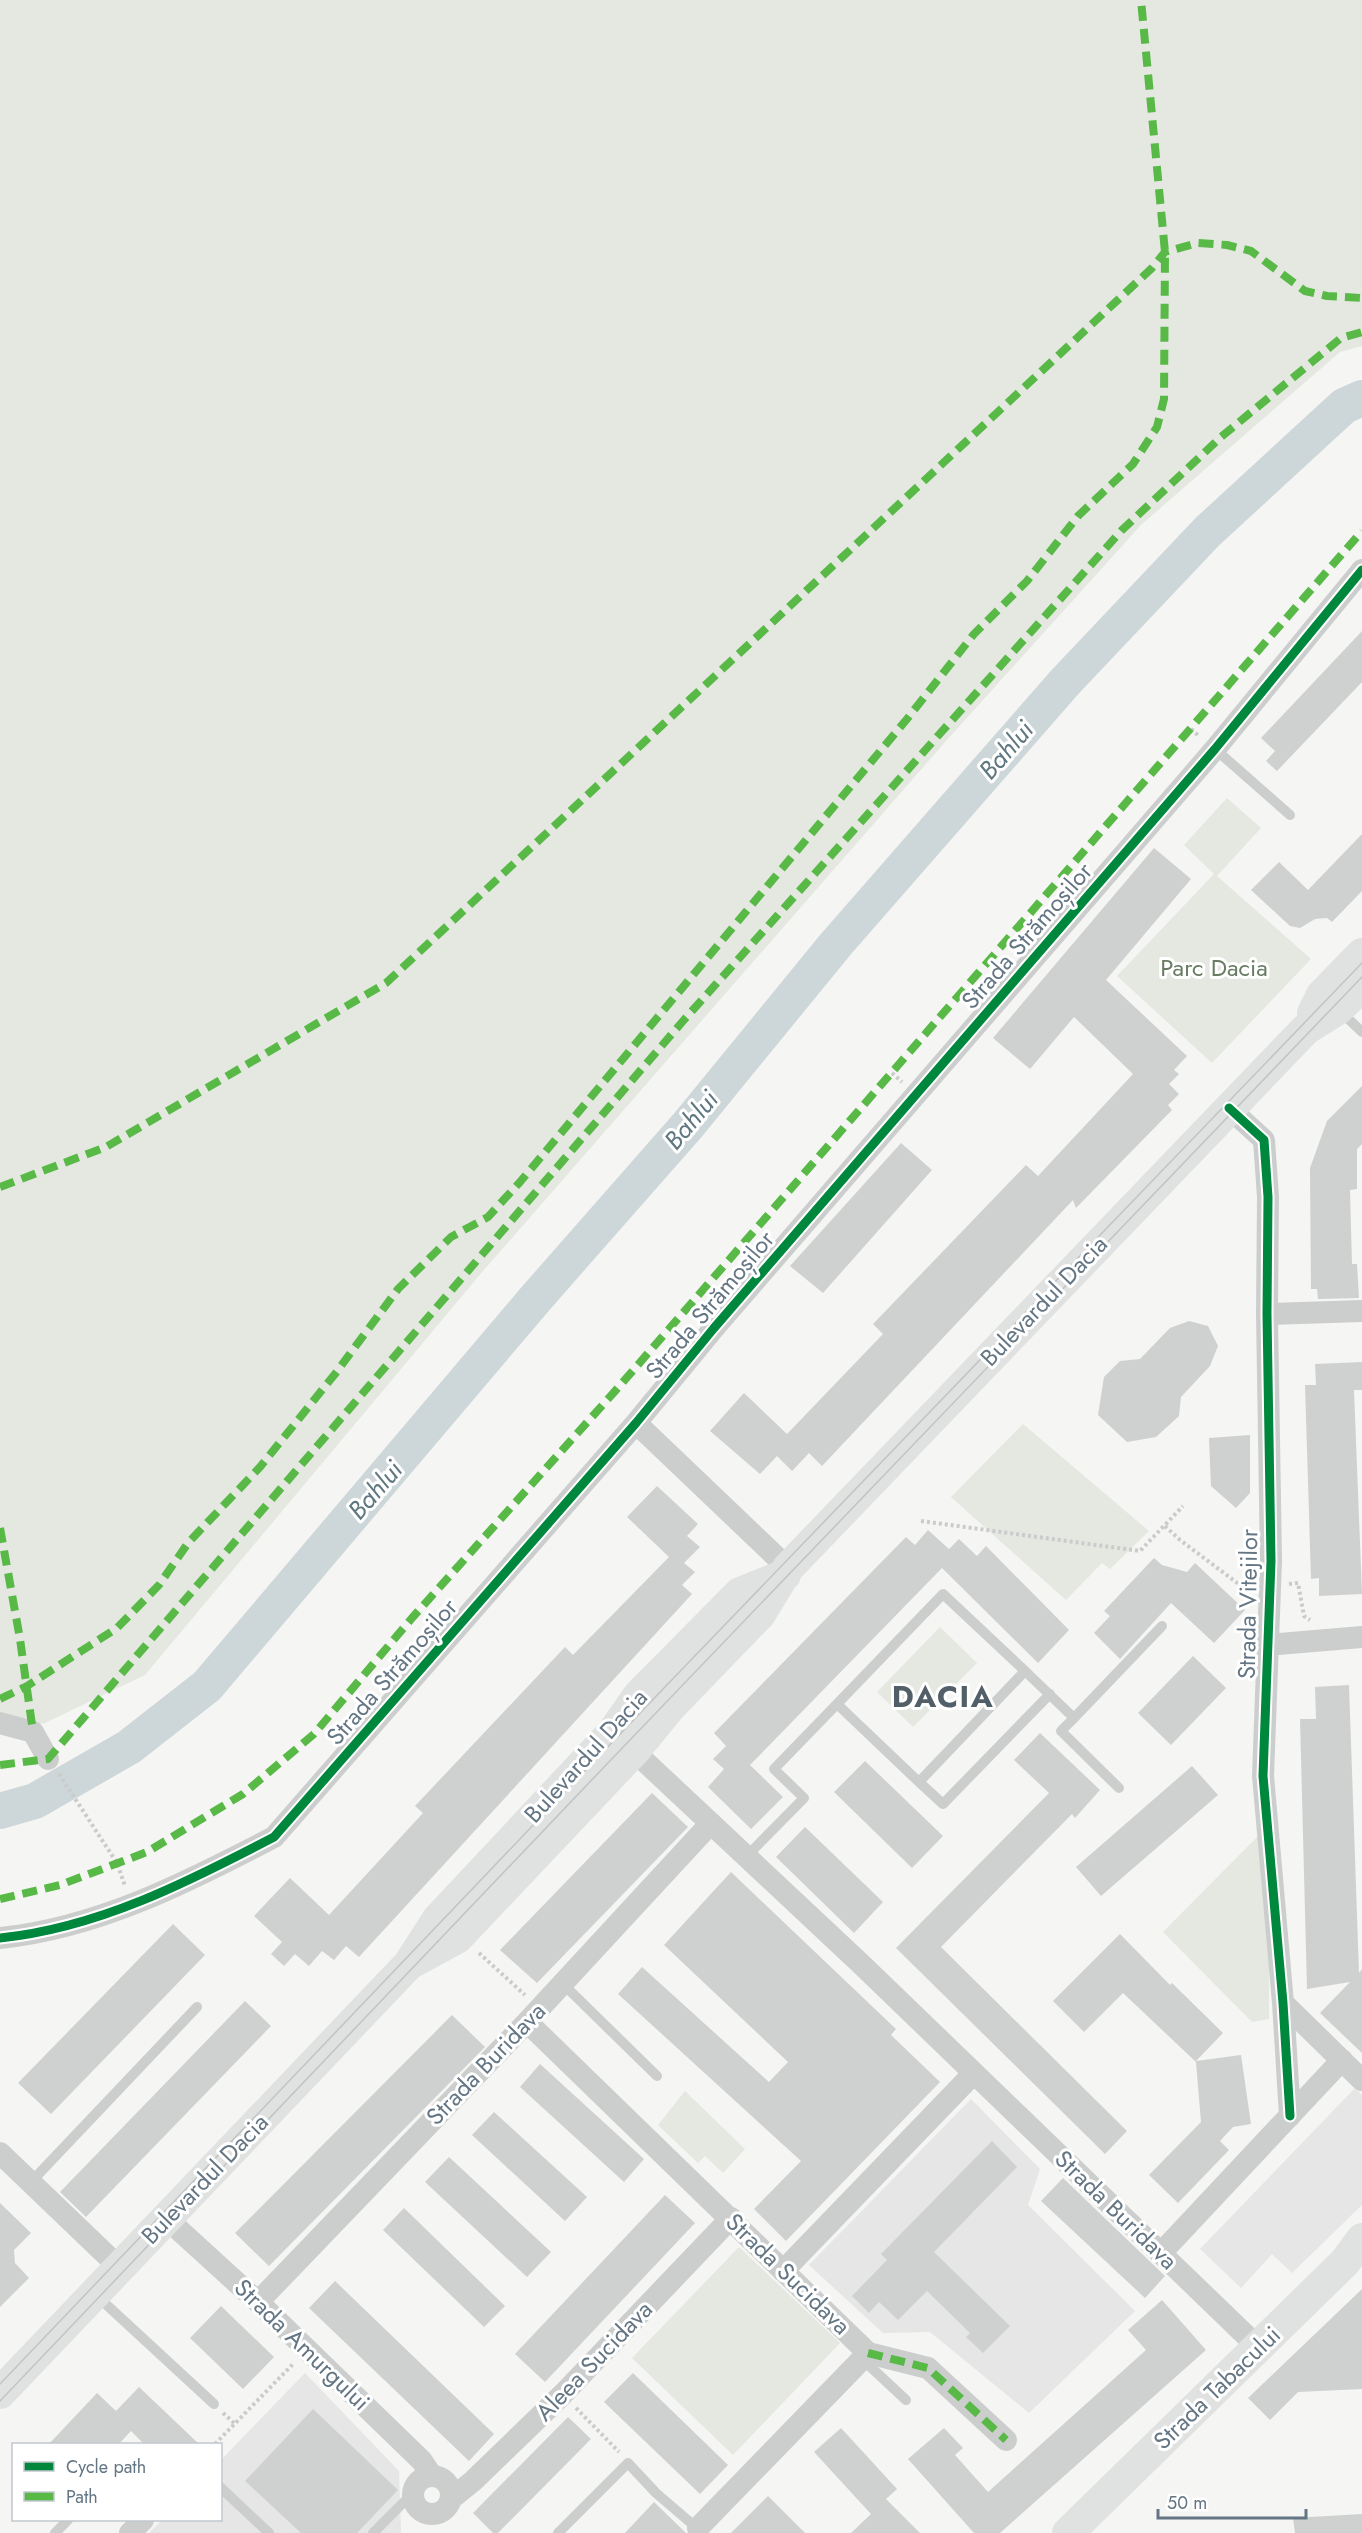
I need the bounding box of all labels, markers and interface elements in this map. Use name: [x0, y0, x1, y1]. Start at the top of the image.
water label: Bahlui: [970, 712, 1043, 788]
street label: Strada Strămoșilor: [953, 854, 1101, 1017]
park label: Parc Dacia: [1160, 950, 1268, 985]
water label: Bahlui: [655, 1082, 727, 1158]
street label: Strada Strămoșilor: [637, 1222, 783, 1387]
street label: Bulevardul Dacia: [972, 1227, 1115, 1374]
water label: Bahlui: [339, 1452, 412, 1528]
street label: Strada Vitejilor: [1229, 1528, 1266, 1679]
street label: Strada Strămoșilor: [318, 1590, 466, 1753]
district label: DACIA: [892, 1675, 994, 1718]
street label: Bulevardul Dacia: [516, 1681, 655, 1831]
street label: Strada Buridava: [418, 1994, 553, 2133]
street label: Bulevardul Dacia: [133, 2105, 276, 2252]
street label: Strada Buridava: [1047, 2142, 1186, 2277]
street label: Strada Sucidava: [718, 2205, 859, 2342]
street label: Strada Amurgului: [227, 2271, 378, 2419]
street label: Aleea Sucidava: [527, 2293, 660, 2429]
street label: Strada Tabacului: [1145, 2318, 1288, 2458]
legend: [12, 2443, 222, 2521]
text: Cycle path: [66, 2454, 146, 2480]
scale bar: [1158, 2482, 1306, 2520]
text: Path: [66, 2484, 98, 2510]
text: 50 m: [1167, 2490, 1207, 2516]

